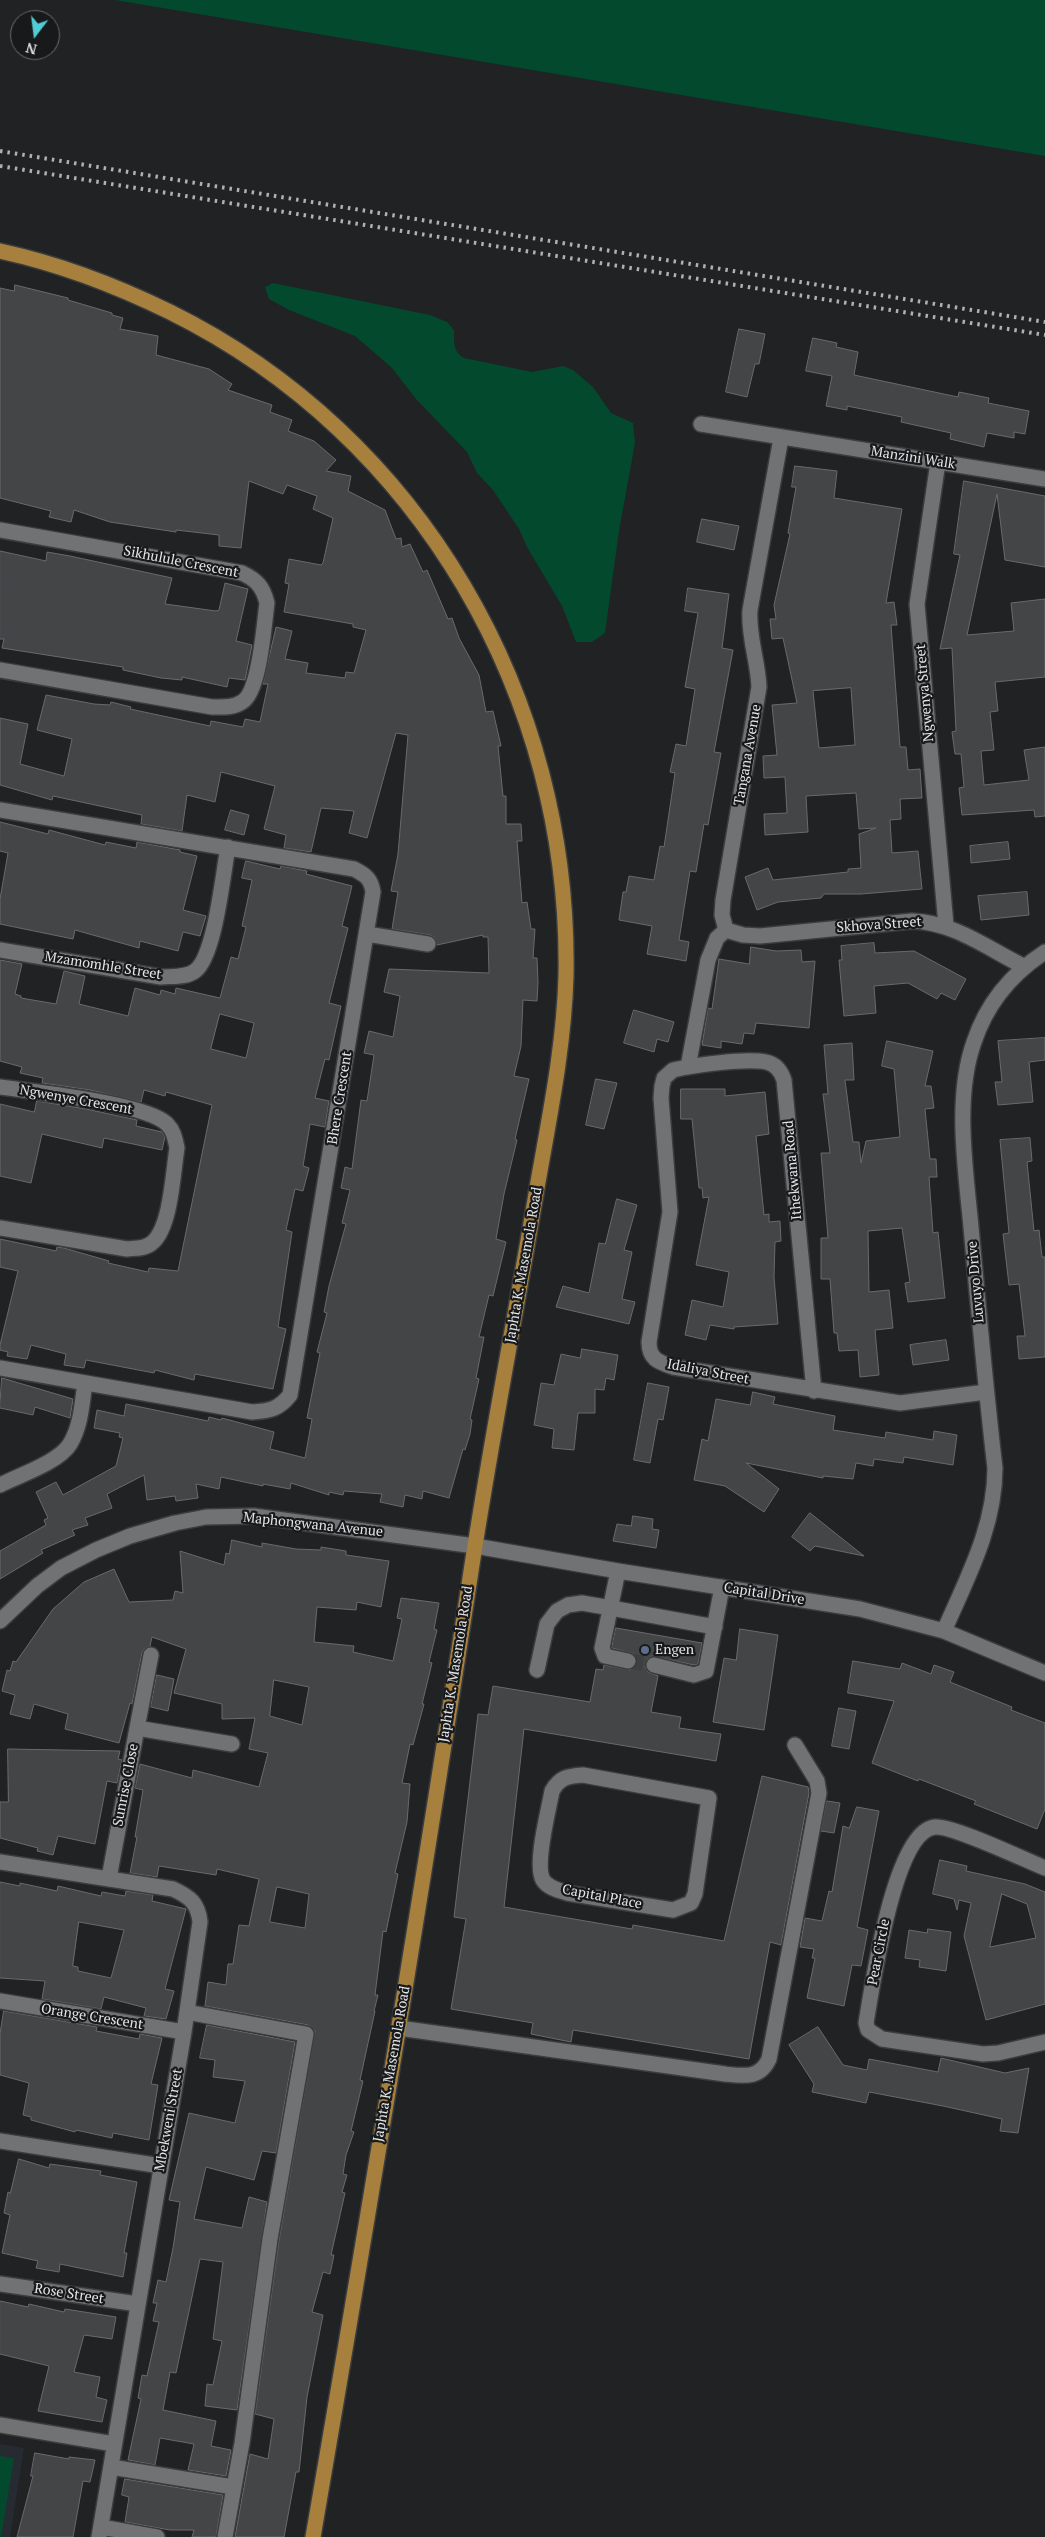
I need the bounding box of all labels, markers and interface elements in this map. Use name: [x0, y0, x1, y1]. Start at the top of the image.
north arrow: [10, 10, 60, 60]
text: N: [24, 38, 39, 60]
street label: Manzini Walk: [870, 443, 956, 473]
street label: Sikhulule Crescent: [122, 543, 240, 581]
street label: Ngwenya Street: [912, 644, 938, 742]
street label: Tangana Avenue: [731, 703, 765, 807]
street label: Skhova Street: [836, 914, 922, 936]
street label: Mzamomhle Street: [43, 948, 163, 984]
street label: Bhere Crescent: [324, 1050, 356, 1146]
street label: Ngwenye Crescent: [18, 1082, 134, 1118]
street label: Ithekwana Road: [780, 1120, 806, 1220]
street label: Japhta K. Masemola Road: [502, 1186, 546, 1344]
street label: Luvuyo Drive: [964, 1240, 988, 1324]
street label: Idaliya Street: [666, 1356, 750, 1388]
street label: Maphongwana Avenue: [242, 1509, 384, 1541]
street label: Capital Drive: [722, 1579, 806, 1609]
street label: Japhta K. Masemola Road: [435, 1585, 477, 1743]
place label: Engen: [655, 1642, 694, 1658]
marker: Engen: [639, 1644, 651, 1656]
street label: Sunrise Close: [110, 1742, 142, 1828]
street label: Capital Place: [561, 1881, 643, 1913]
street label: Pear Circle: [864, 1917, 894, 1987]
street label: Japhta K. Masemola Road: [370, 1985, 414, 2143]
street label: Orange Crescent: [40, 2001, 144, 2033]
street label: Mbekweni Street: [152, 2067, 186, 2173]
street label: Rose Street: [33, 2280, 105, 2308]

